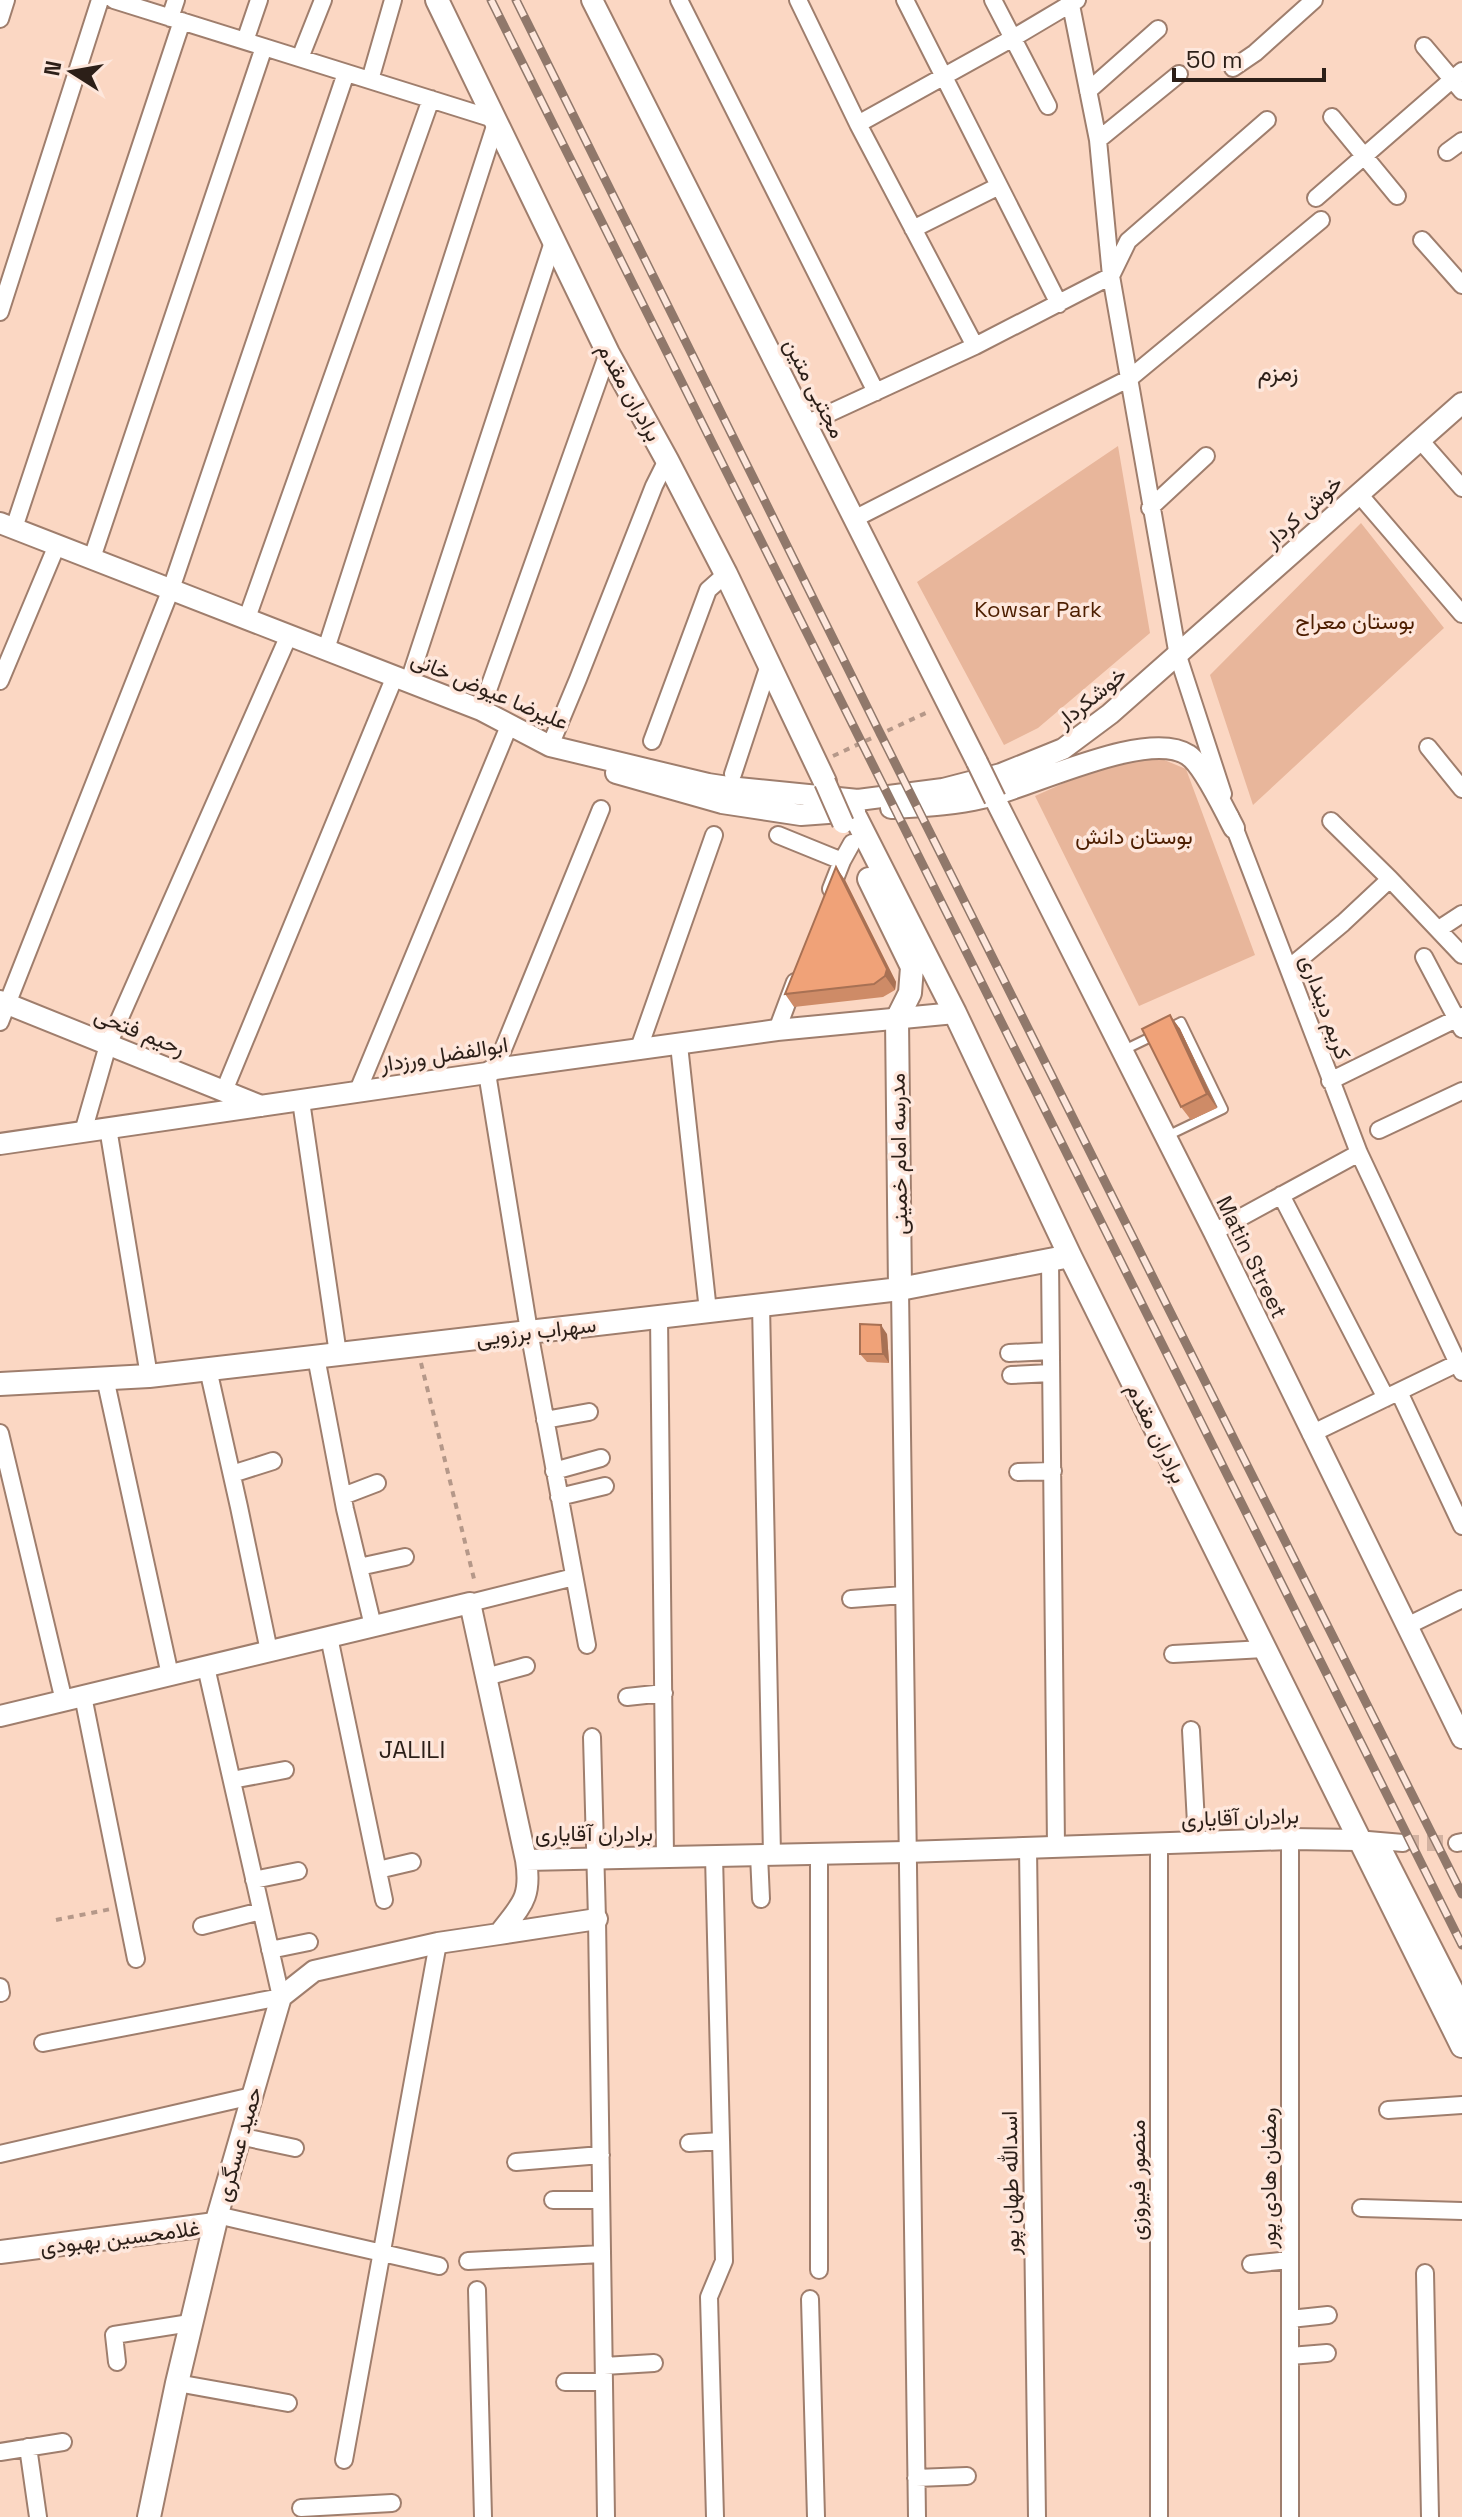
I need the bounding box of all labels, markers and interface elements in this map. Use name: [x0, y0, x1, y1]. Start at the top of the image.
north arrow: [32, 32, 112, 112]
scale bar: [1174, 32, 1324, 82]
text: 50 m: [1186, 44, 1243, 75]
text: N: [37, 58, 68, 78]
street label: مجتبی متین: [778, 333, 852, 443]
street label: برادران مقدم: [591, 338, 668, 447]
district label: زمزم: [1258, 357, 1298, 389]
street label: خوش کردار: [1257, 469, 1348, 554]
park label: Kowsar Park: [974, 595, 1102, 623]
park label: بوستان معراج: [1295, 607, 1415, 636]
street label: علیرضا عیوض خانی: [407, 644, 573, 736]
street label: خوشکردار: [1049, 660, 1132, 735]
park label: بوستان دانش: [1075, 822, 1193, 850]
street label: کریم دینداری: [1293, 951, 1358, 1064]
street label: رحیم فتحی: [90, 1000, 189, 1063]
street label: ابوالفضل ورزدار: [377, 1030, 510, 1078]
street label: مدرسه امام خمینی: [883, 1073, 914, 1235]
street label: Matin Street: [1210, 1191, 1294, 1323]
street label: سهراب برزویی: [474, 1310, 598, 1352]
street label: برادران مقدم: [1120, 1378, 1193, 1488]
district label: JALILI: [379, 1734, 445, 1765]
street label: برادران آقایاری: [1180, 1801, 1300, 1833]
street label: برادران آقایاری: [535, 1819, 653, 1847]
street label: حمید عسگری: [208, 2083, 268, 2205]
street label: رمضان هادی پور: [1254, 2108, 1283, 2249]
street label: اسدالله طهان پور: [995, 2111, 1026, 2256]
street label: منصور فیروزی: [1123, 2120, 1151, 2240]
street label: غلامحسین بهبودی: [38, 2213, 202, 2261]

